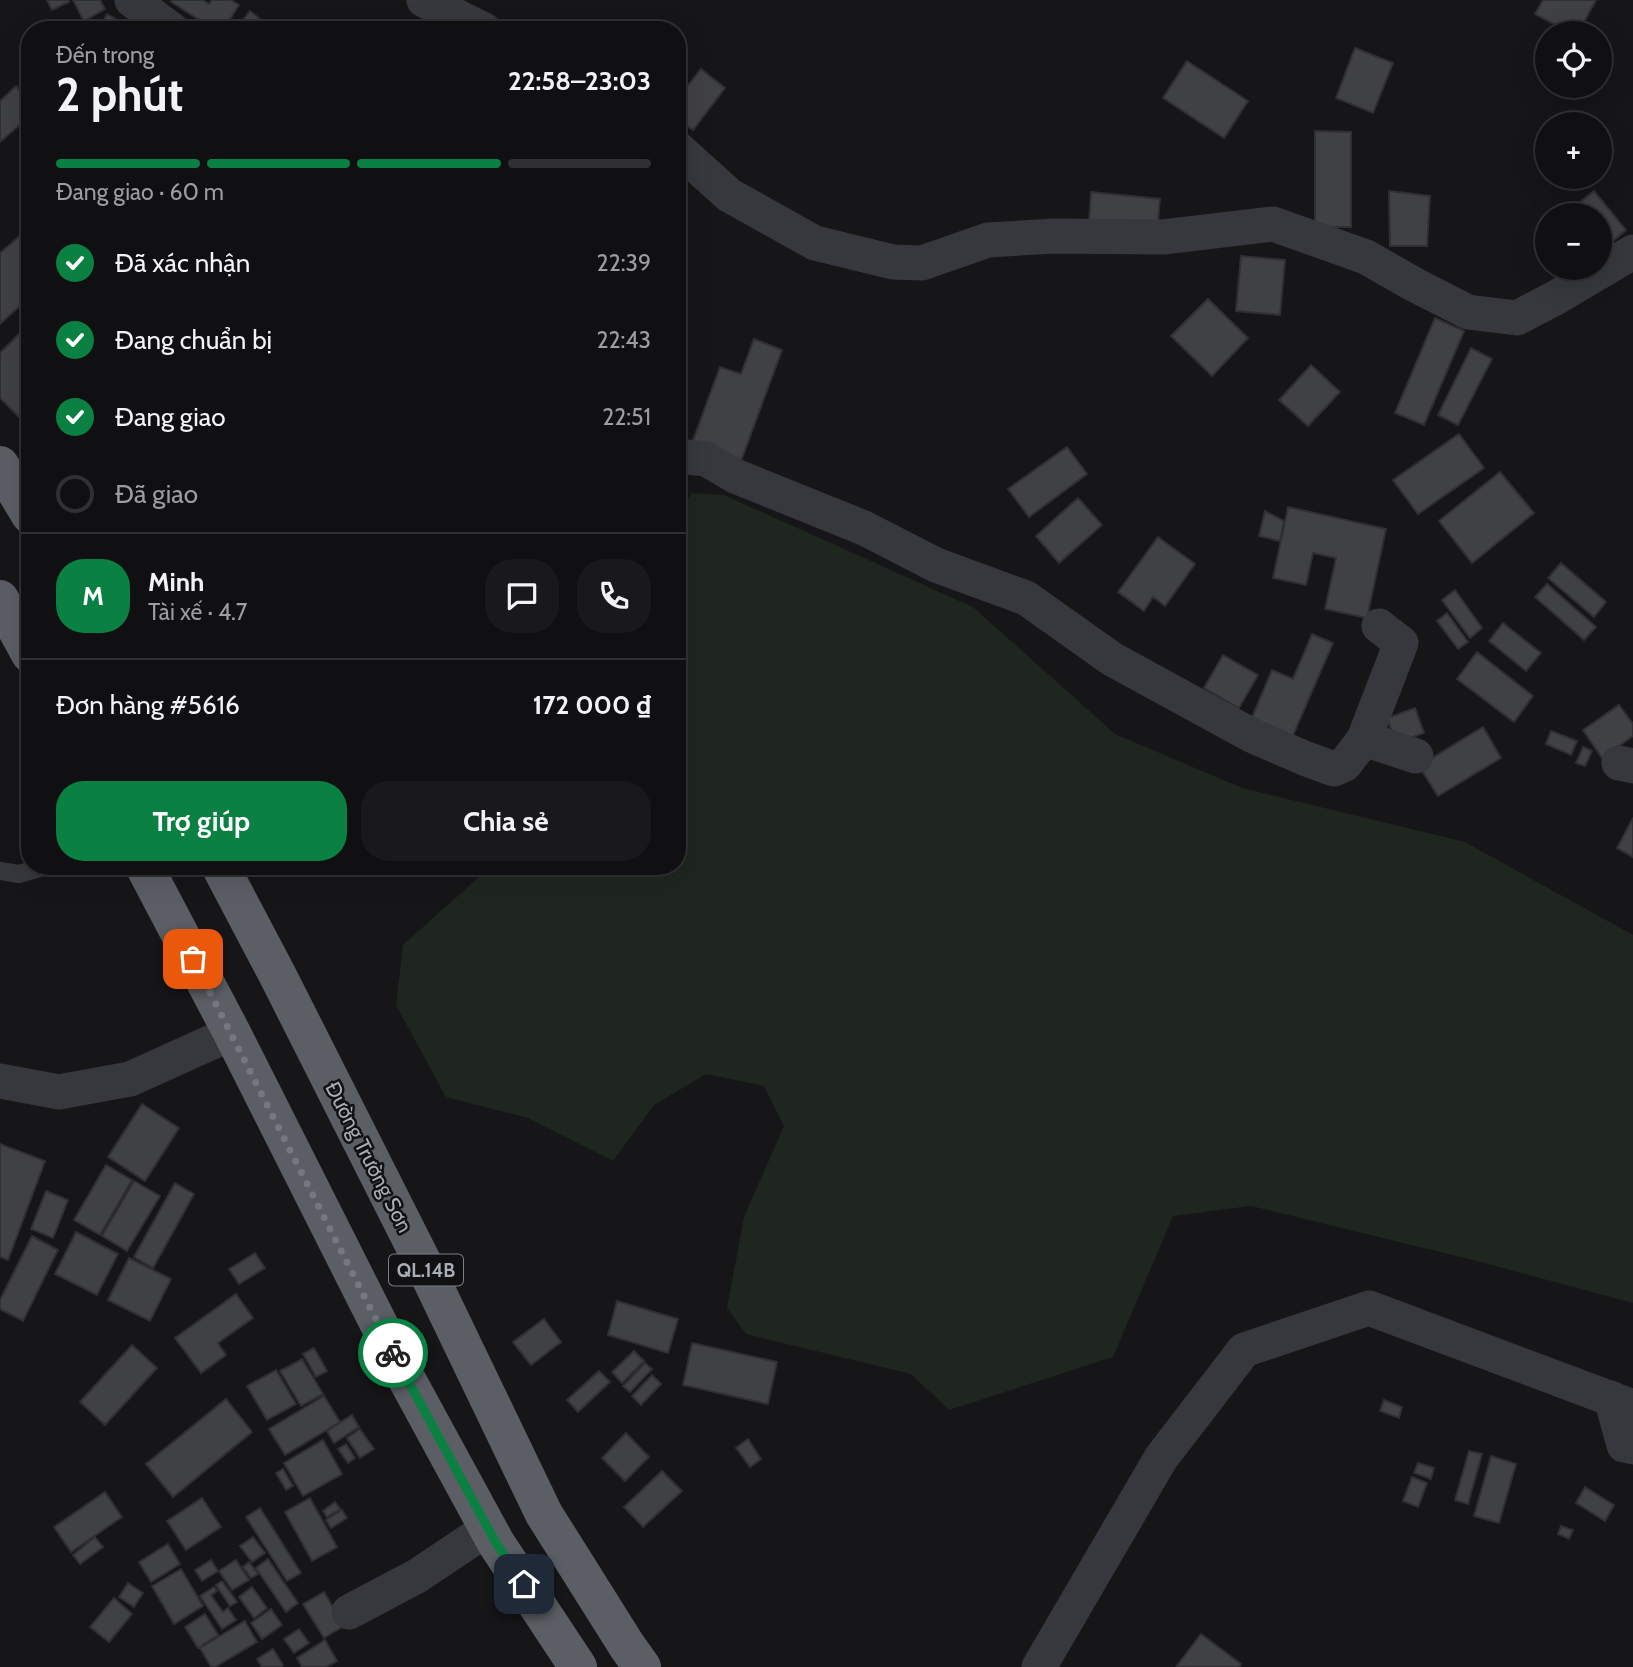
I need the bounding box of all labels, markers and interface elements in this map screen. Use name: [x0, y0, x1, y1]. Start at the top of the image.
map controls: [1535, 21, 1612, 280]
button: locate: [1535, 21, 1612, 98]
text: Đến trong: [56, 41, 154, 69]
text: 22:58–23:03: [508, 65, 651, 97]
text: 2 phút: [56, 67, 183, 123]
button: +: [1535, 112, 1612, 189]
text: Đang giao · 60 m: [56, 178, 224, 206]
button: −: [1535, 203, 1612, 280]
icon: check: [56, 244, 94, 282]
text: Đã xác nhận: [115, 247, 250, 279]
text: 22:39: [597, 249, 651, 277]
icon: check: [56, 321, 94, 359]
text: Đang chuẩn bị: [115, 324, 272, 356]
text: 22:43: [596, 326, 651, 354]
icon: check: [56, 398, 94, 436]
text: Đang giao: [115, 401, 226, 433]
text: 22:51: [602, 403, 651, 431]
text: Đã giao: [115, 478, 198, 510]
button: chat: [485, 559, 559, 633]
button: phone: [577, 559, 651, 633]
text: Minh: [148, 566, 204, 598]
text: M: [82, 580, 104, 612]
text: Tài xế · 4.7: [148, 598, 247, 626]
text: Đơn hàng #5616: [56, 689, 240, 721]
text: 172 000 ₫: [533, 689, 651, 721]
button: Trợ giúp: [56, 781, 347, 861]
button: Chia sẻ: [361, 781, 651, 861]
pin: [163, 929, 223, 989]
icon: bag: [174, 940, 212, 978]
street label: Đường Trường Sơn: [320, 1077, 418, 1237]
road number: QL.14B: [389, 1254, 463, 1286]
courier: [358, 1318, 428, 1388]
icon: bike: [374, 1334, 412, 1372]
pin: [494, 1554, 554, 1614]
icon: home: [505, 1565, 543, 1603]

